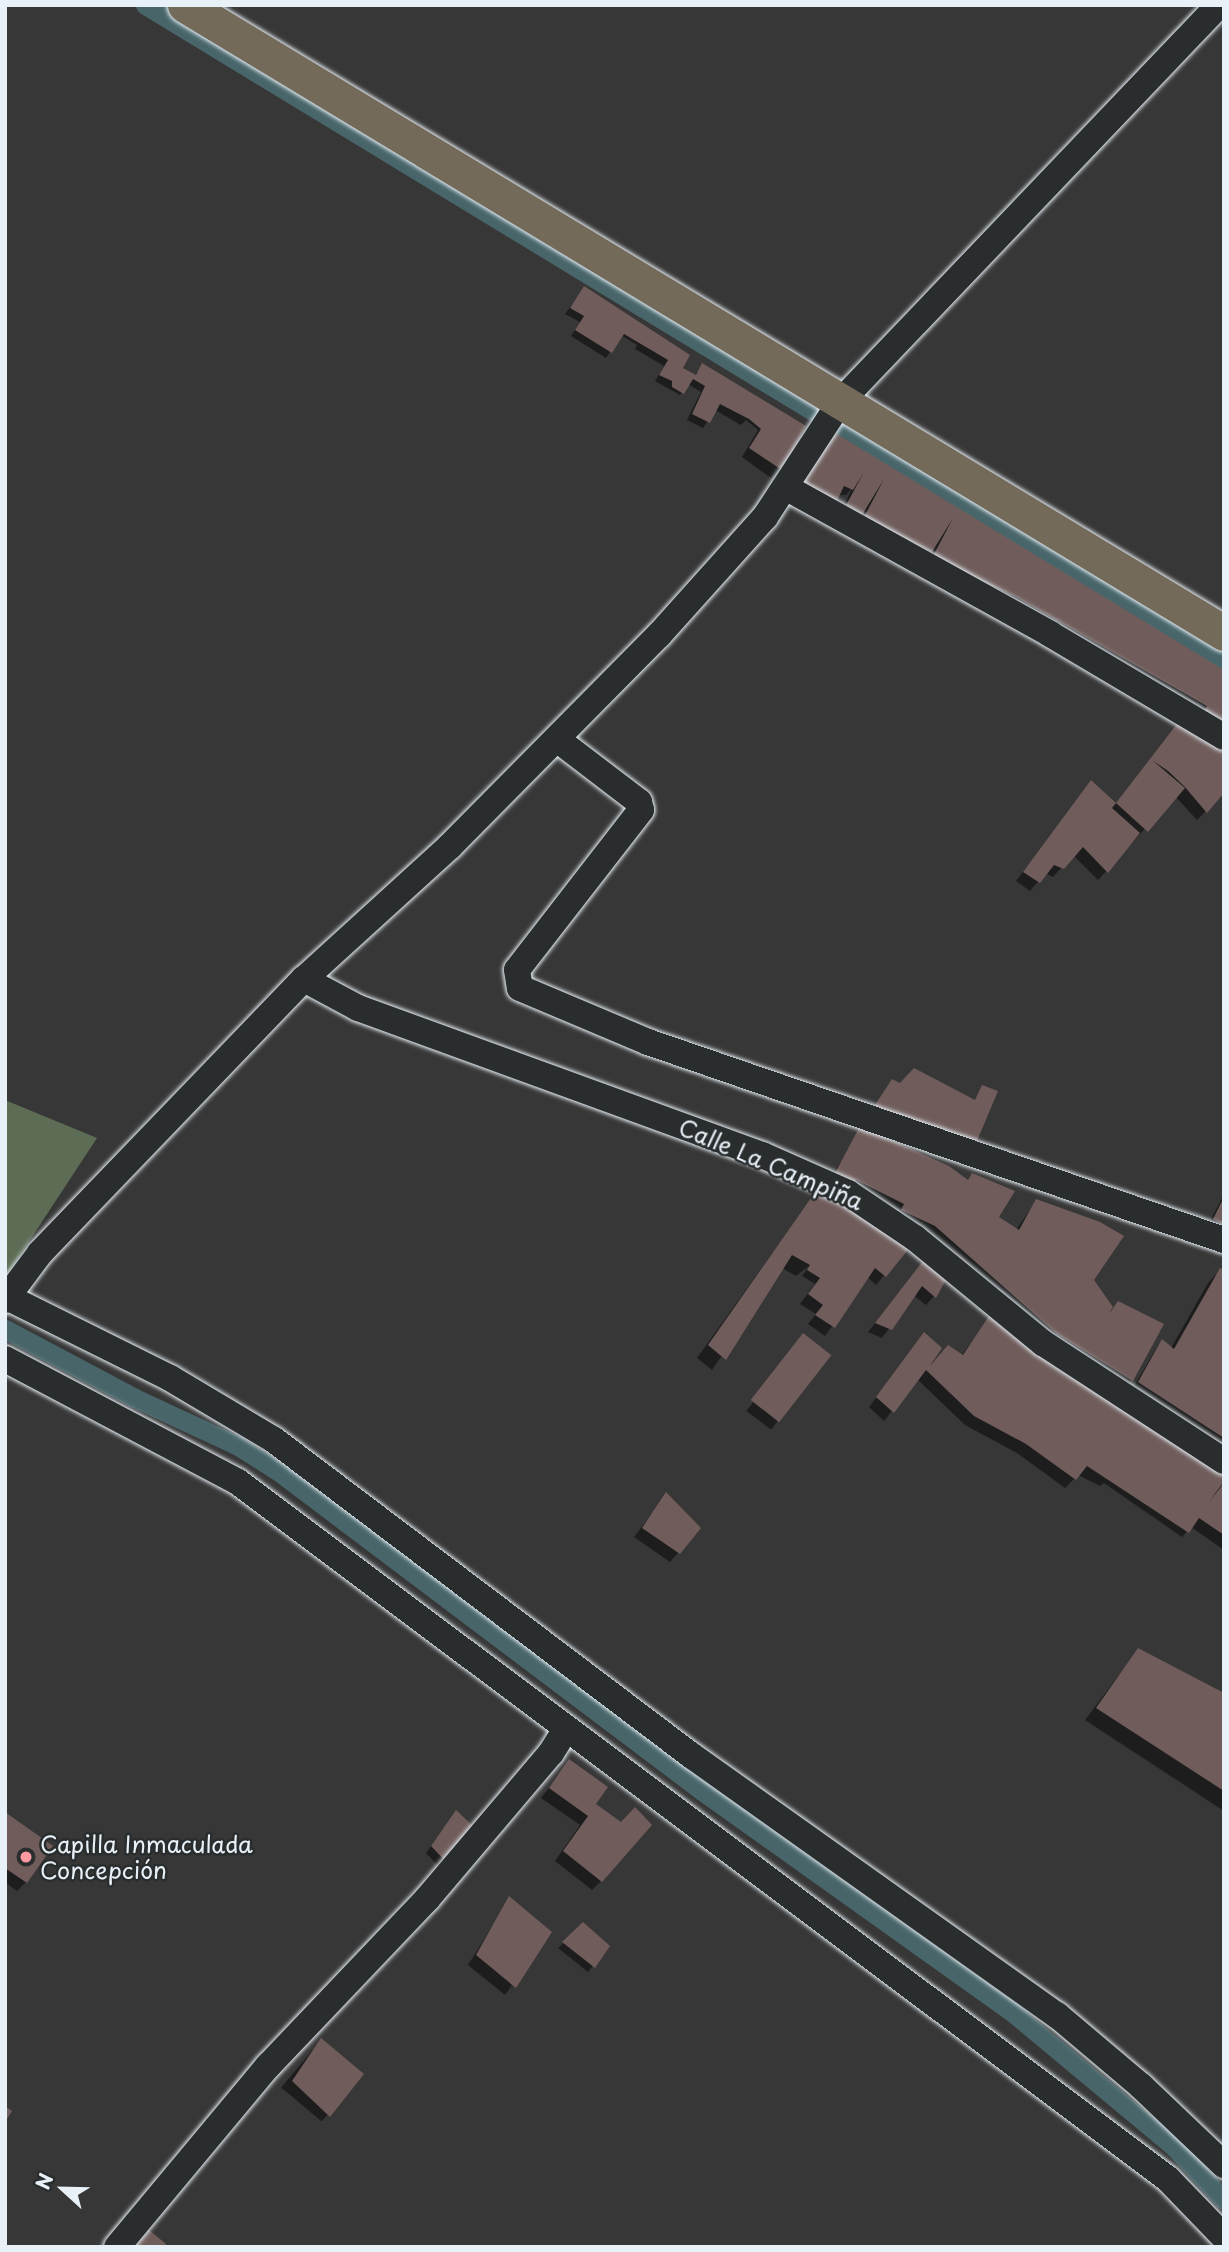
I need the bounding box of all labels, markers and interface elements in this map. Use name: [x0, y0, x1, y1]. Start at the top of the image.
street label: Calle La Campiña: [674, 1112, 868, 1216]
place label: Capilla Inmaculada Concepción: [40, 1830, 254, 1884]
marker: Capilla Inmaculada Concepción: [18, 1849, 34, 1865]
north arrow: [28, 2154, 98, 2224]
text: N: [28, 2169, 59, 2193]

